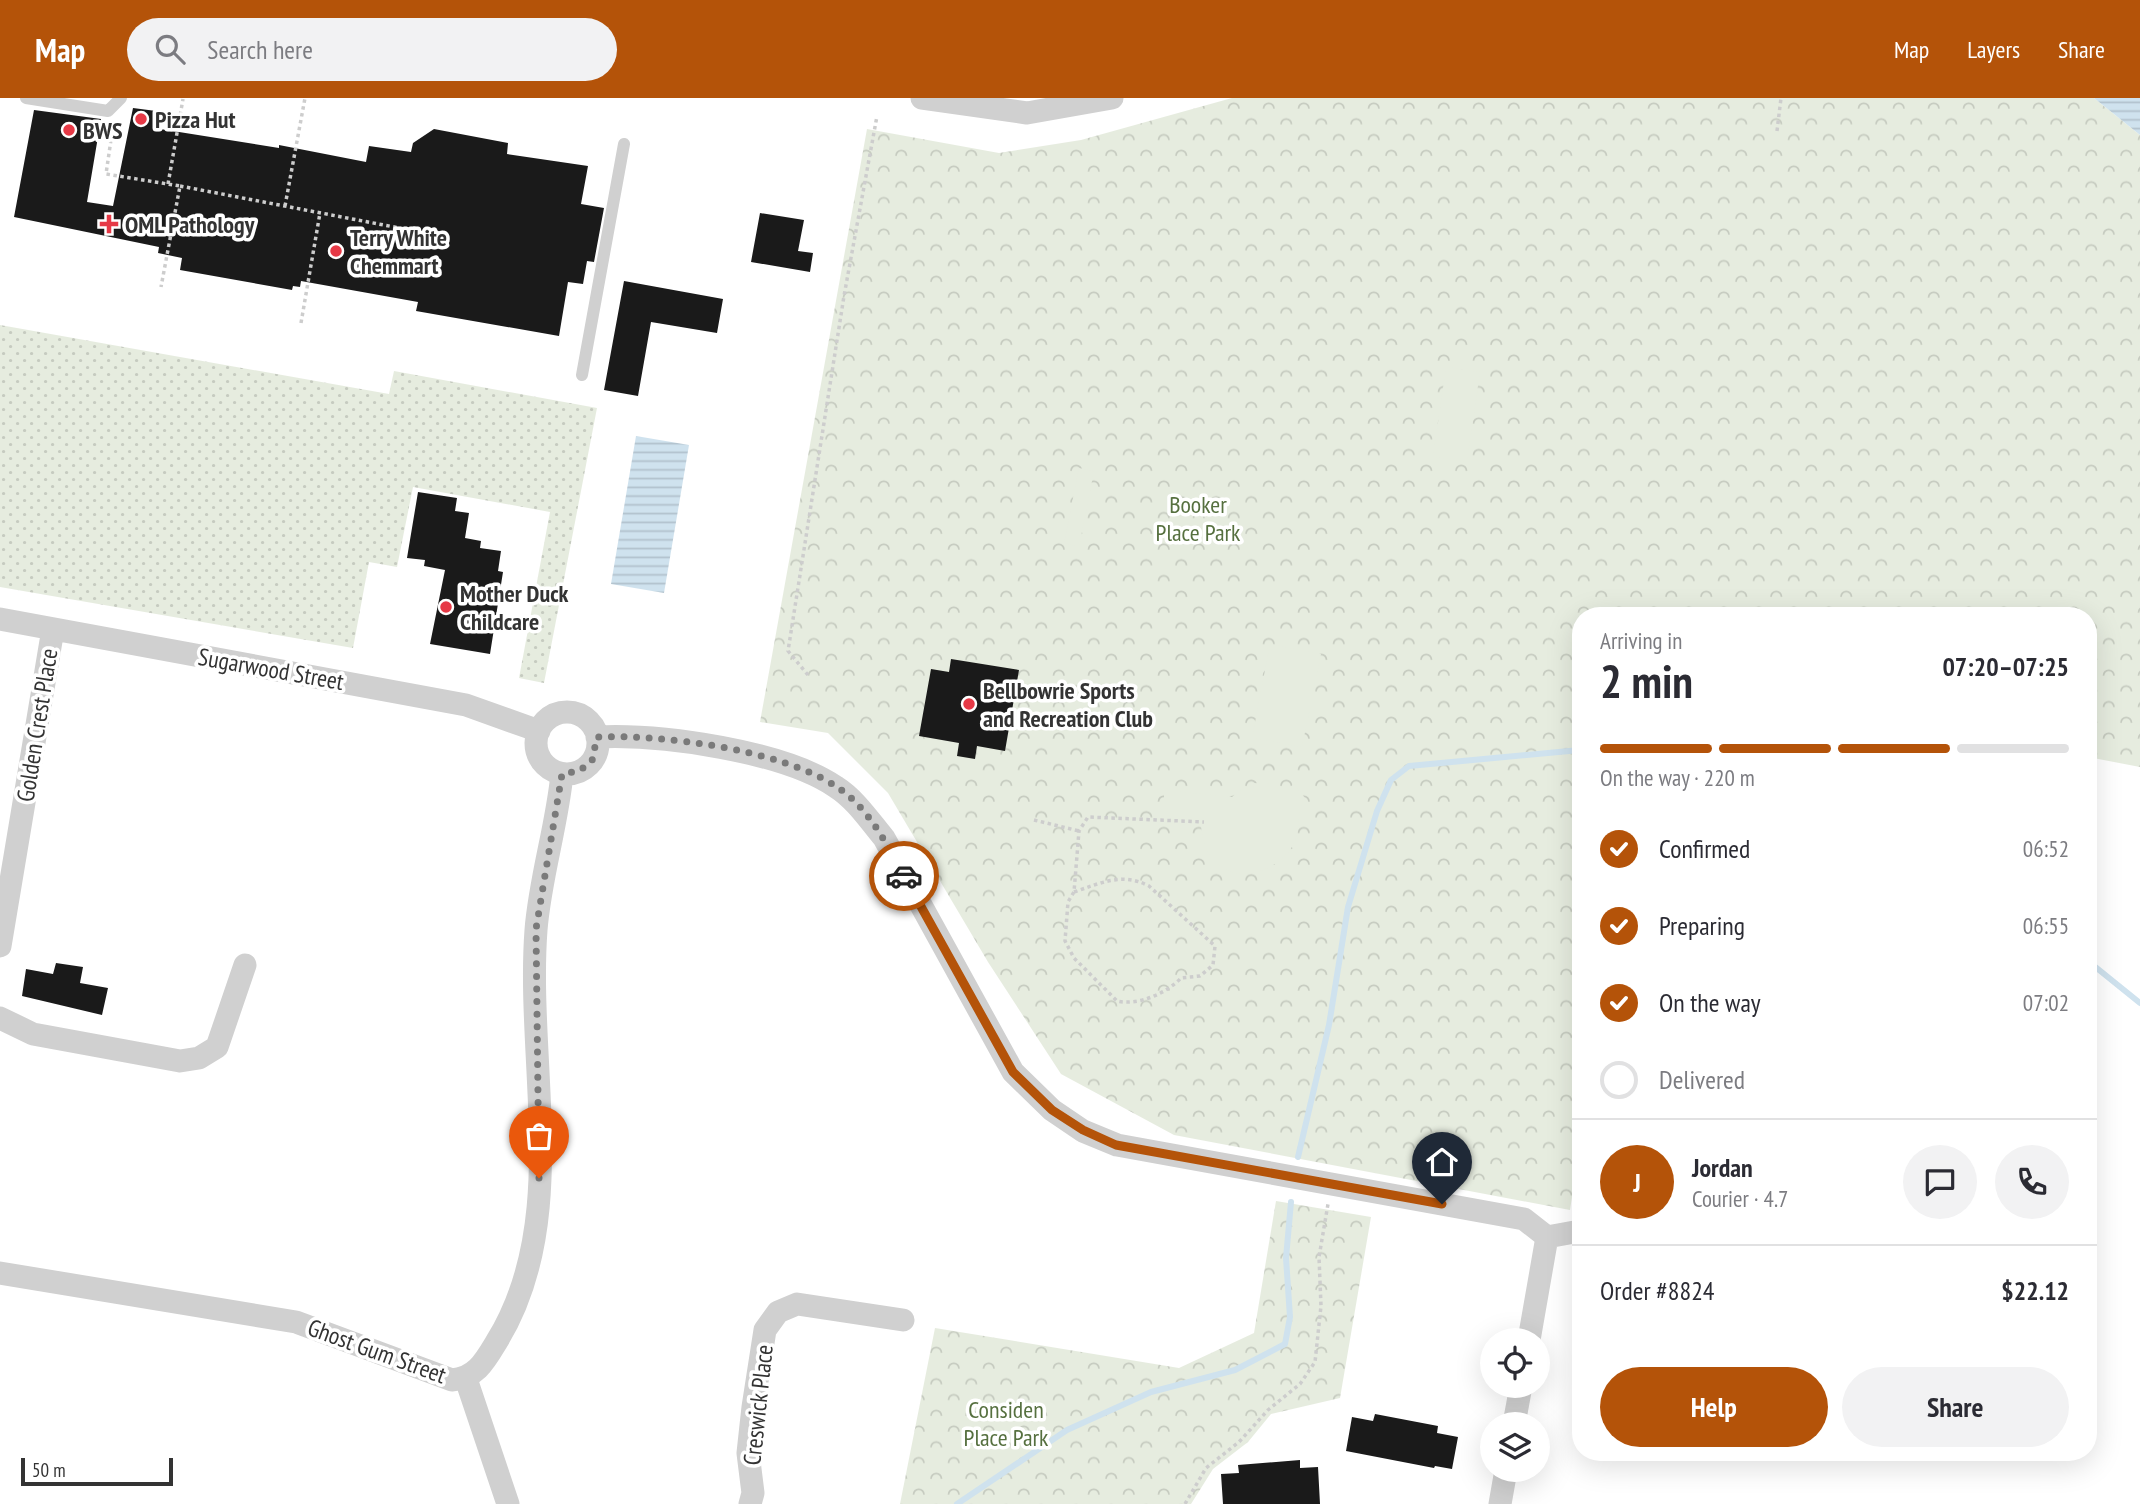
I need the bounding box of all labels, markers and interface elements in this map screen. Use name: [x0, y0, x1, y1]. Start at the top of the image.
search box: [127, 18, 617, 81]
text: Map: [35, 28, 85, 71]
icon: search: [151, 30, 189, 68]
text: Search here: [207, 33, 313, 66]
text: Map: [1894, 34, 1929, 65]
text: Layers: [1967, 34, 2020, 65]
text: Share: [2058, 34, 2105, 65]
place label: Pizza Hut: [155, 104, 235, 135]
marker: Pizza Hut: [133, 111, 149, 127]
place label: BWS: [83, 115, 123, 146]
marker: BWS: [61, 122, 77, 138]
place label: OML Pathology: [125, 209, 255, 240]
marker: OML Pathology: [99, 214, 119, 234]
place label: Terry White Chemmart: [350, 222, 447, 281]
marker: Terry White Chemmart: [328, 243, 344, 259]
park label: Booker Place Park: [1156, 489, 1241, 548]
place label: Mother Duck Childcare: [460, 578, 569, 637]
marker: Mother Duck Childcare: [438, 599, 454, 615]
text: Arriving in: [1600, 626, 1682, 655]
street label: Sugarwood Street: [196, 641, 347, 697]
street label: Golden Crest Place: [10, 646, 64, 804]
text: 07:20–07:25: [1942, 650, 2069, 683]
text: 2 min: [1600, 651, 1693, 711]
place label: Bellbowrie Sports and Recreation Club: [983, 675, 1153, 734]
marker: Bellbowrie Sports and Recreation Club: [961, 696, 977, 712]
text: On the way · 220 m: [1600, 763, 1755, 792]
icon: check: [1600, 830, 1638, 868]
text: Confirmed: [1659, 832, 1750, 865]
text: 06:52: [2023, 834, 2069, 863]
courier: [869, 841, 939, 911]
icon: car: [885, 857, 923, 895]
icon: check: [1600, 907, 1638, 945]
text: Preparing: [1659, 909, 1745, 942]
text: 06:55: [2023, 911, 2069, 940]
icon: check: [1600, 984, 1638, 1022]
text: On the way: [1659, 986, 1761, 1019]
text: 07:02: [2023, 988, 2069, 1017]
text: Delivered: [1659, 1063, 1745, 1096]
pin: [509, 1106, 569, 1178]
icon: bag: [520, 1117, 558, 1155]
pin: [1412, 1132, 1472, 1204]
icon: home: [1423, 1143, 1461, 1181]
button: chat: [1903, 1145, 1977, 1219]
button: phone: [1995, 1145, 2069, 1219]
text: Jordan: [1692, 1151, 1753, 1184]
text: J: [1633, 1166, 1641, 1199]
text: Courier · 4.7: [1692, 1184, 1788, 1213]
text: Order #8824: [1600, 1274, 1715, 1307]
text: $22.12: [2001, 1274, 2069, 1307]
street label: Ghost Gum Street: [303, 1312, 451, 1391]
map controls: [1480, 1328, 1550, 1482]
button: locate: [1480, 1328, 1550, 1398]
street label: Creswick Place: [736, 1343, 780, 1467]
button: Help: [1600, 1367, 1828, 1447]
button: Share: [1842, 1367, 2069, 1447]
park label: Considen Place Park: [964, 1394, 1049, 1453]
button: layers: [1480, 1412, 1550, 1482]
scale bar: [21, 1455, 173, 1487]
text: 50 m: [32, 1458, 66, 1482]

